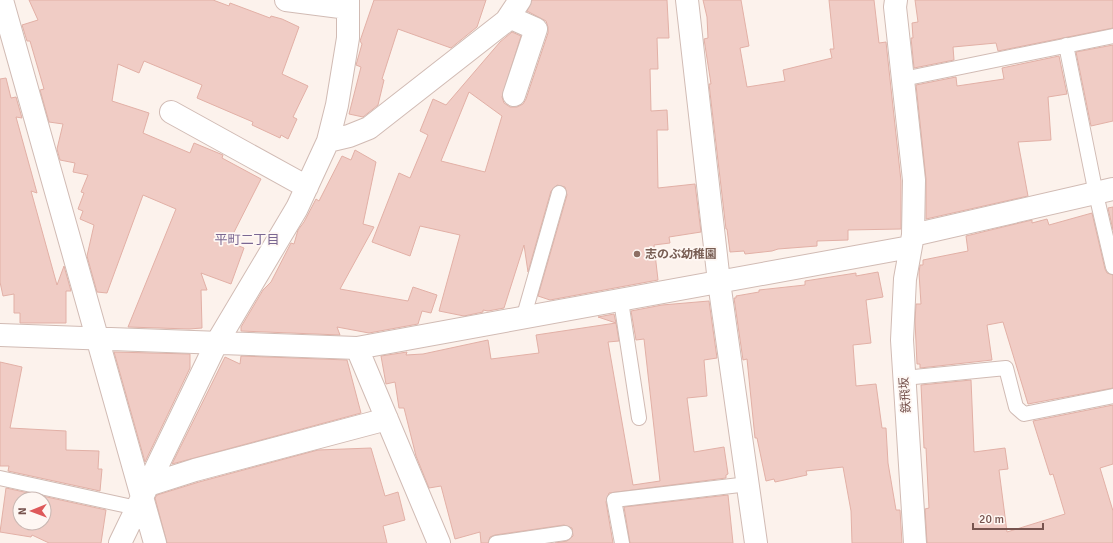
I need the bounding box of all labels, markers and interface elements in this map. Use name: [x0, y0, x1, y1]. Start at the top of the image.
district label: 平町二丁目: [214, 232, 280, 248]
place label: 志のぶ幼稚園: [645, 247, 717, 262]
marker: 志のぶ幼稚園: [632, 249, 642, 259]
street label: 鉄飛坂: [897, 376, 914, 413]
north arrow: [12, 491, 52, 531]
scale bar: [973, 505, 1043, 531]
text: N: [16, 507, 29, 515]
text: 20 m: [979, 512, 1004, 527]

